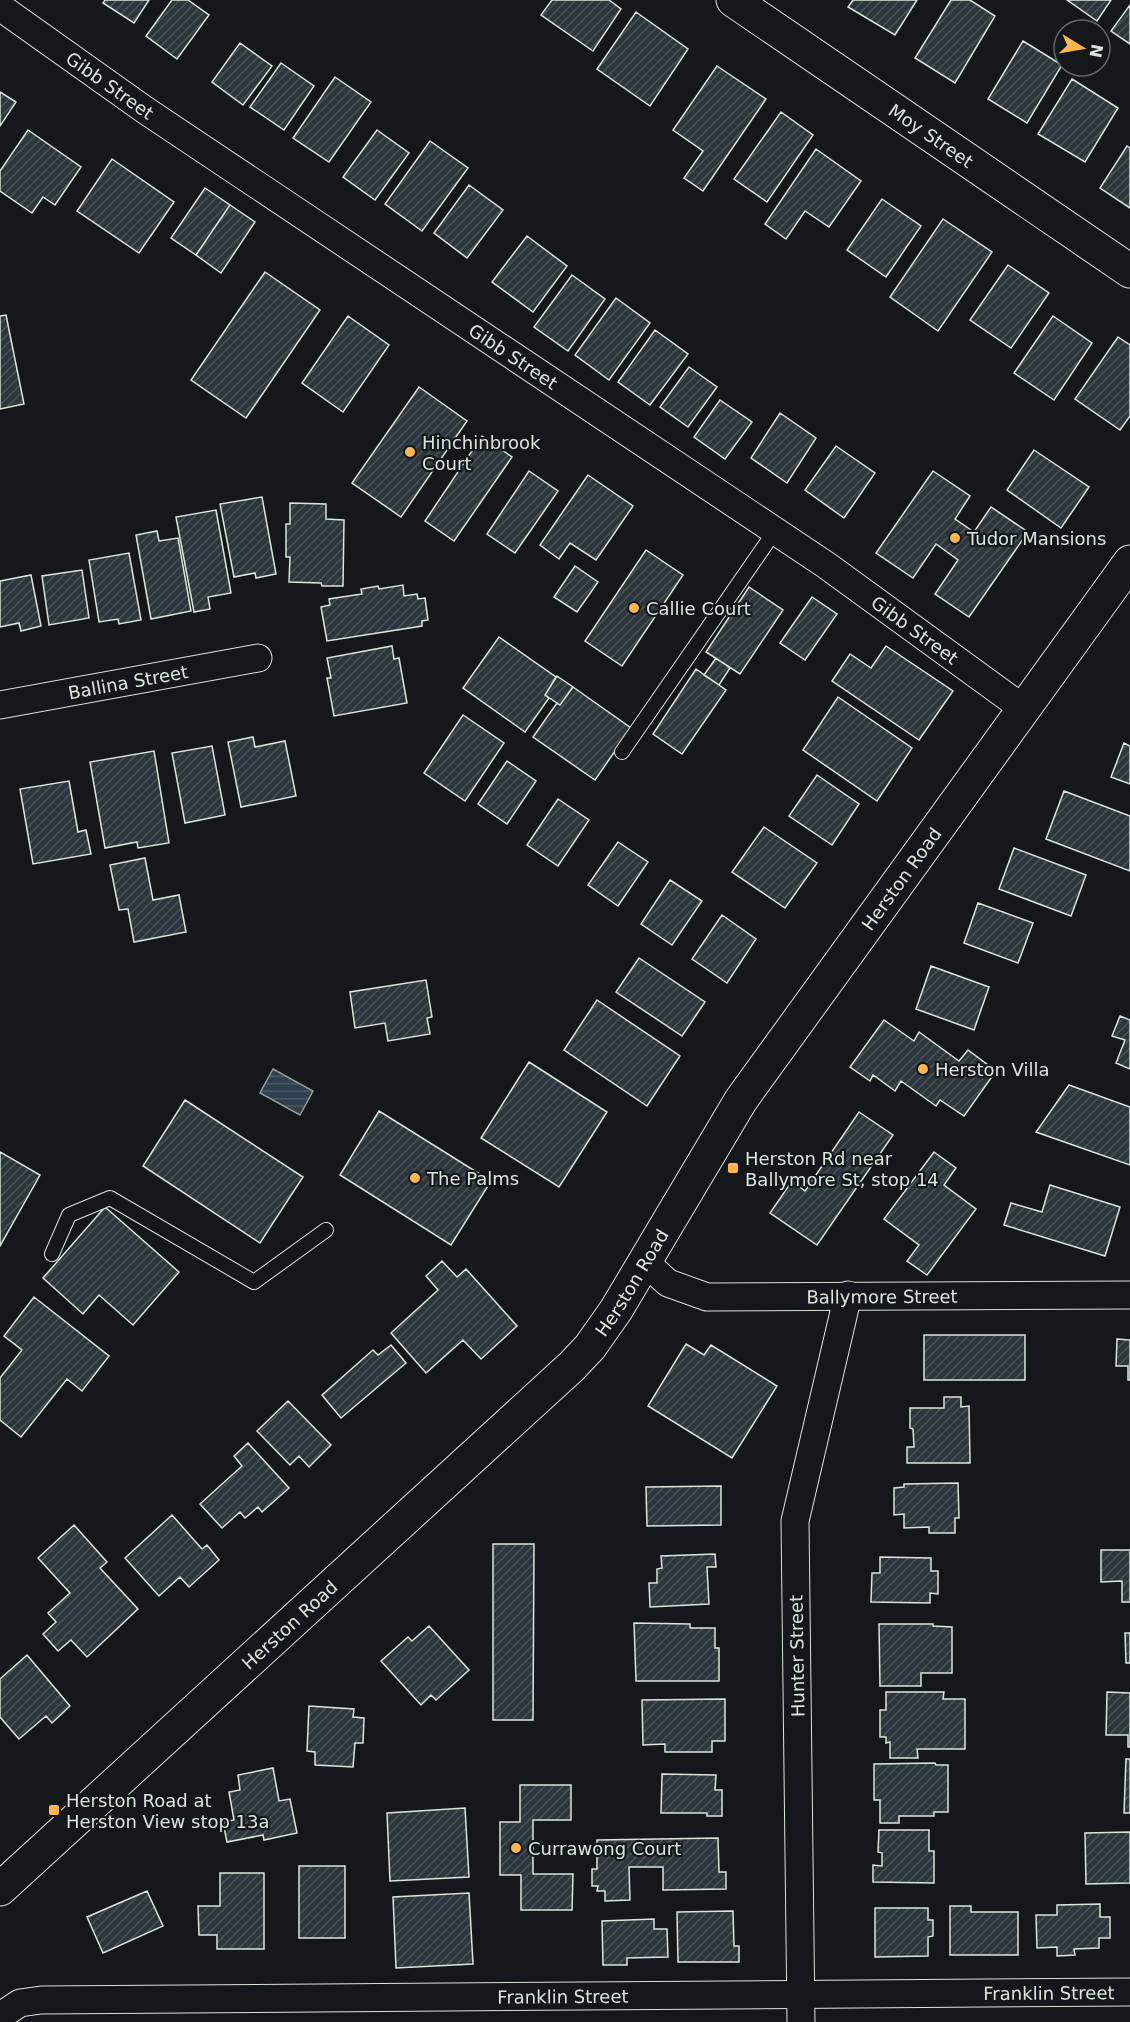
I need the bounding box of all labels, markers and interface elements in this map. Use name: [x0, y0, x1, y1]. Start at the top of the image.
north arrow: [1052, 18, 1112, 78]
text: N: [1086, 42, 1107, 59]
street label: Gibb Street: [62, 47, 158, 123]
street label: Moy Street: [885, 99, 977, 172]
street label: Gibb Street: [465, 319, 562, 393]
place label: Hinchinbrook Court: [422, 432, 541, 474]
marker: Hinchinbrook Court: [403, 445, 417, 459]
place label: Tudor Mansions: [966, 528, 1106, 549]
marker: Tudor Mansions: [948, 531, 962, 545]
street label: Gibb Street: [868, 591, 963, 668]
place label: Callie Court: [646, 598, 751, 619]
marker: Callie Court: [627, 601, 641, 615]
street label: Ballina Street: [66, 660, 189, 703]
street label: Herston Road: [857, 823, 945, 934]
place label: Herston Villa: [935, 1059, 1050, 1080]
marker: Herston Villa: [916, 1062, 930, 1076]
place label: Herston Rd near Ballymore St, stop 14: [745, 1148, 939, 1190]
marker: Herston Rd near Ballymore St, stop 14: [726, 1161, 740, 1175]
place label: The Palms: [426, 1168, 519, 1189]
marker: The Palms: [408, 1171, 422, 1185]
street label: Herston Road: [591, 1225, 672, 1340]
street label: Ballymore Street: [806, 1285, 958, 1307]
street label: Herston Road: [237, 1576, 341, 1673]
street label: Hunter Street: [785, 1595, 809, 1717]
place label: Herston Road at Herston View stop 13a: [66, 1790, 270, 1832]
marker: Herston Road at Herston View stop 13a: [47, 1803, 61, 1817]
place label: Currawong Court: [528, 1838, 681, 1859]
marker: Currawong Court: [509, 1841, 523, 1855]
street label: Franklin Street: [983, 1982, 1115, 2004]
street label: Franklin Street: [497, 1985, 629, 2007]

